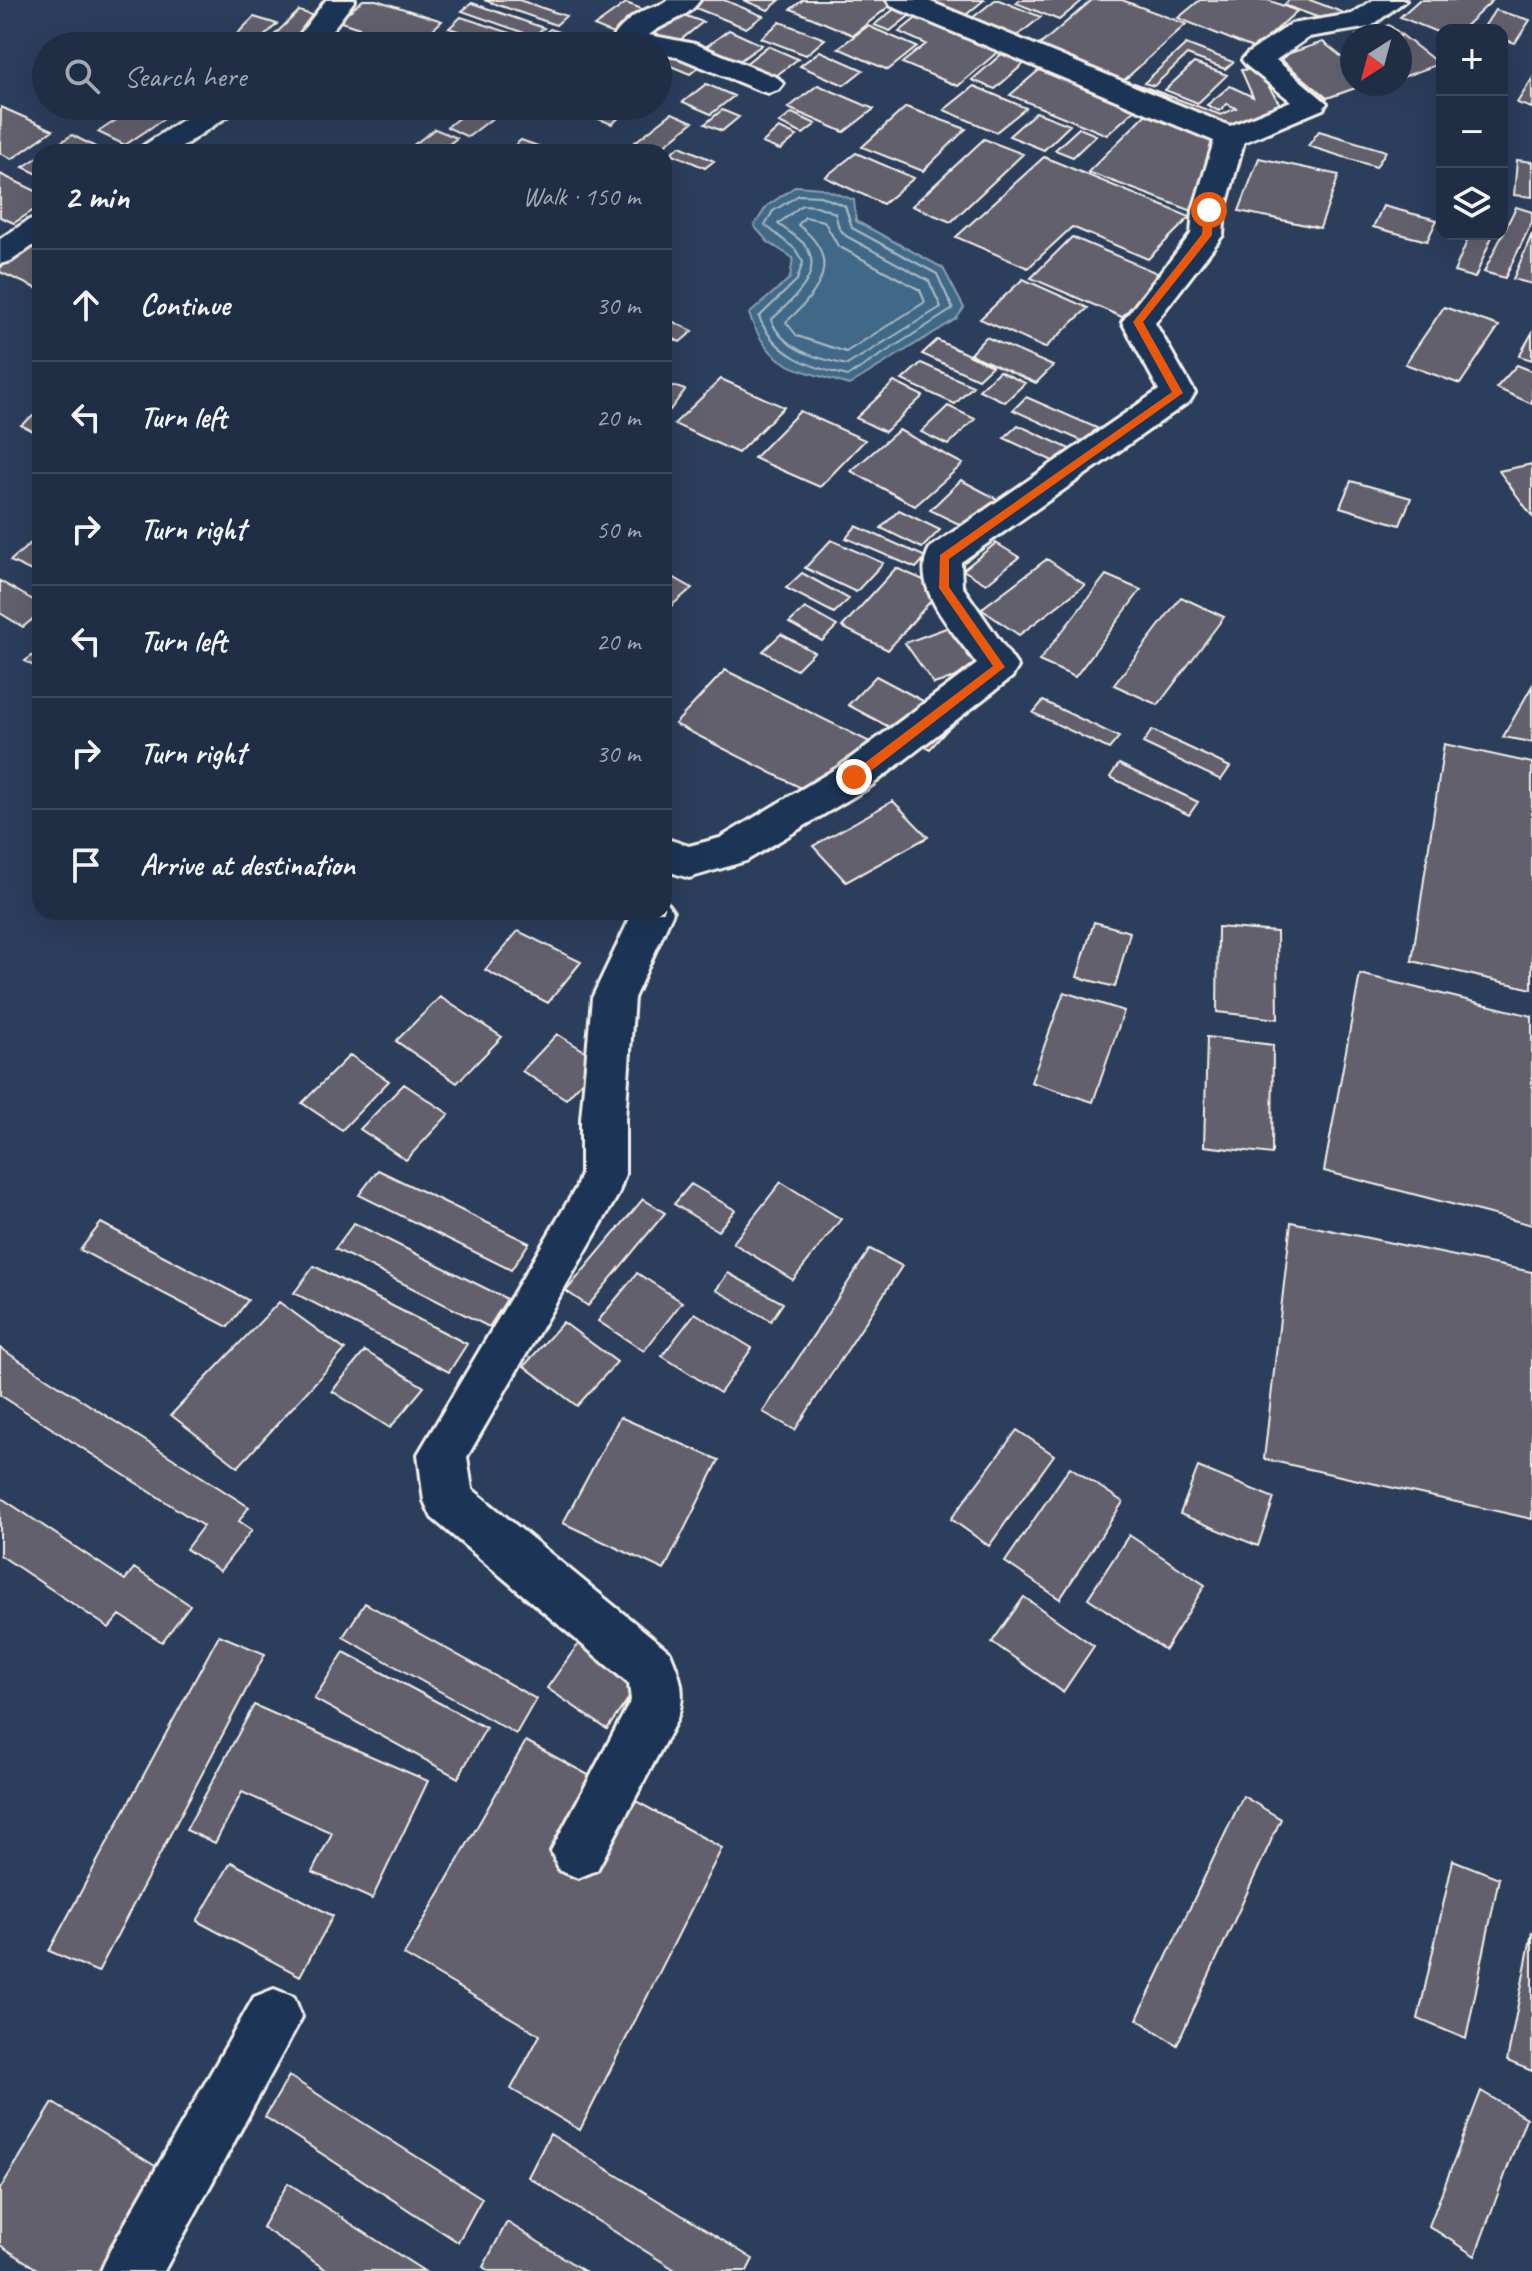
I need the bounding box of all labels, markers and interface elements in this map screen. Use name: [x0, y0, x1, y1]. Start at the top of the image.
north arrow: [1340, 24, 1412, 96]
map controls: [1436, 24, 1508, 240]
button: +: [1436, 24, 1508, 96]
search box: [32, 32, 672, 120]
icon: search: [60, 54, 104, 98]
text: Search here: [124, 57, 246, 95]
button: −: [1436, 96, 1508, 168]
button: layers: [1436, 168, 1508, 240]
text: 2 min: [64, 175, 129, 218]
text: Walk · 150 m: [523, 180, 640, 213]
route start: [1191, 192, 1227, 228]
icon: ahead: [64, 283, 108, 327]
text: Continue: [140, 286, 230, 324]
text: 30 m: [596, 289, 640, 322]
icon: left: [64, 395, 108, 439]
text: Turn left: [140, 398, 227, 436]
text: 20 m: [596, 401, 640, 434]
icon: right: [64, 507, 108, 551]
text: Turn right: [140, 510, 245, 548]
text: 50 m: [596, 513, 640, 546]
icon: left: [64, 619, 108, 663]
text: Turn left: [140, 622, 227, 660]
text: 20 m: [596, 625, 640, 658]
icon: right: [64, 731, 108, 775]
text: Turn right: [140, 734, 245, 772]
text: 30 m: [596, 737, 640, 770]
route end: [836, 759, 872, 795]
icon: arrive: [64, 843, 108, 887]
text: Arrive at destination: [140, 846, 355, 884]

